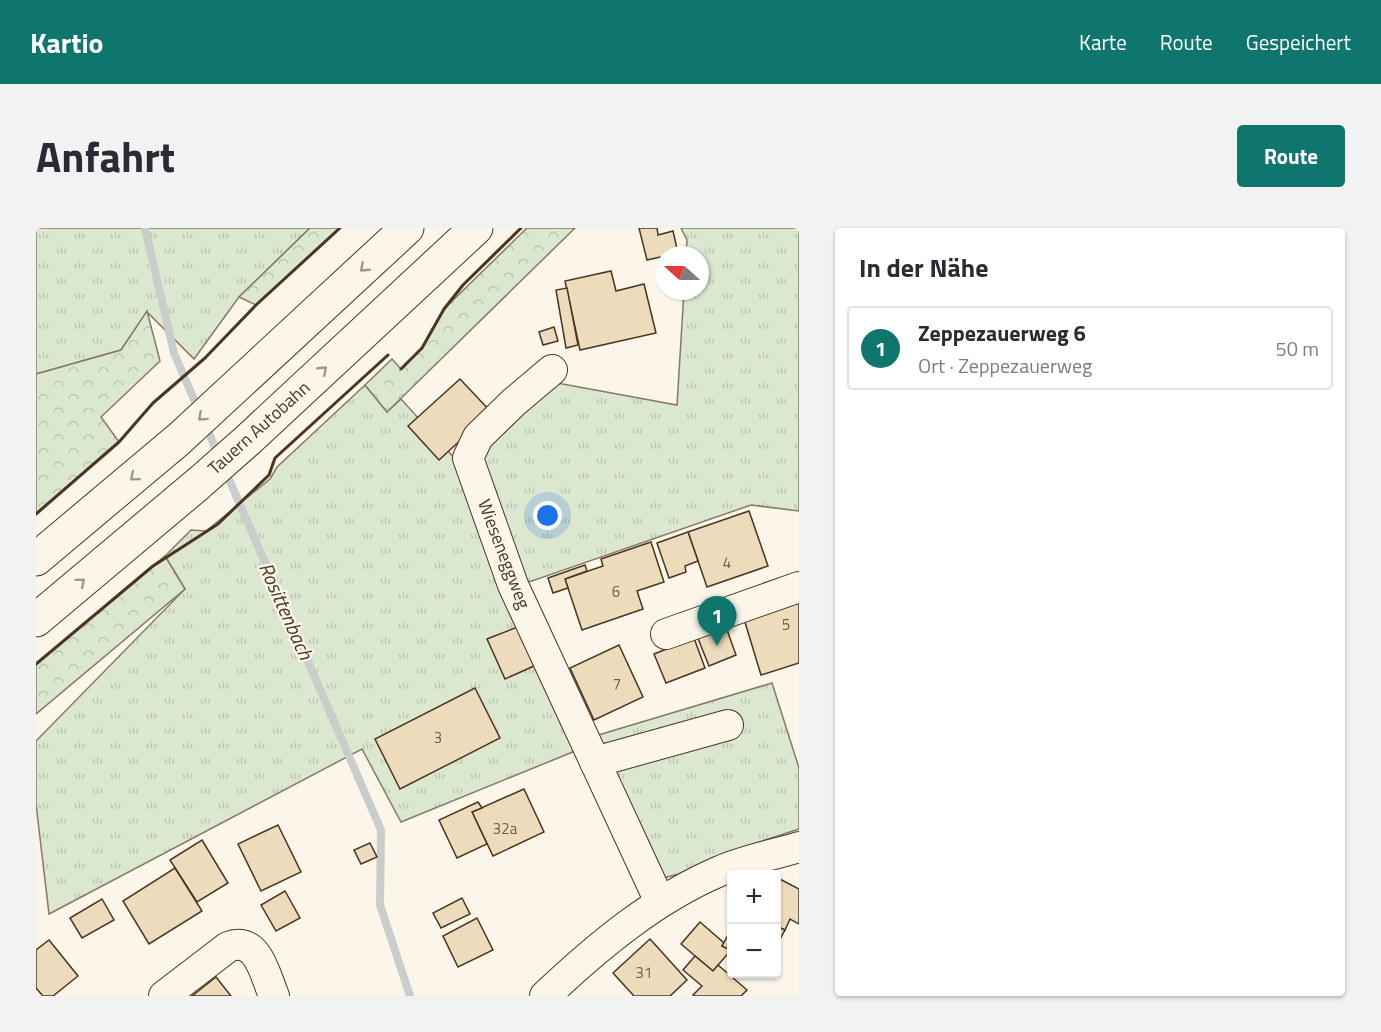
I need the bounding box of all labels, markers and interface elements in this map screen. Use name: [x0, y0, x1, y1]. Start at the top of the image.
text: Kartio: [30, 21, 104, 64]
text: Karte: [1079, 26, 1127, 58]
text: Route: [1160, 26, 1213, 58]
text: Gespeichert: [1246, 26, 1351, 58]
text: Anfahrt: [36, 124, 175, 188]
button: Route: [1237, 125, 1345, 187]
north arrow: [655, 246, 709, 300]
text: In der Nähe: [859, 248, 988, 287]
one-way arrow: [360, 261, 371, 272]
text: Zeppezauerweg 6: [918, 316, 1086, 350]
text: 1: [875, 333, 886, 364]
text: 50 m: [1275, 333, 1319, 364]
text: Ort · Zeppezauerweg: [918, 350, 1092, 381]
one-way arrow: [316, 366, 326, 377]
street label: Tauern Autobahn: [202, 374, 316, 481]
one-way arrow: [199, 410, 209, 421]
one-way arrow: [130, 469, 141, 480]
street label: Wieseneggweg: [471, 495, 538, 613]
your location: [533, 501, 562, 530]
house number: 4: [723, 551, 731, 574]
water label: Rosittenbach: [251, 557, 322, 665]
one-way arrow: [74, 578, 85, 589]
house number: 6: [612, 580, 620, 603]
pin: 1: [698, 596, 736, 646]
house number: 5: [782, 613, 790, 636]
house number: 7: [613, 672, 621, 695]
house number: 3: [434, 726, 442, 749]
house number: 32a: [493, 817, 518, 840]
map controls: [727, 870, 781, 978]
button: +: [727, 870, 781, 924]
button: −: [727, 924, 781, 978]
house number: 31: [636, 961, 652, 984]

